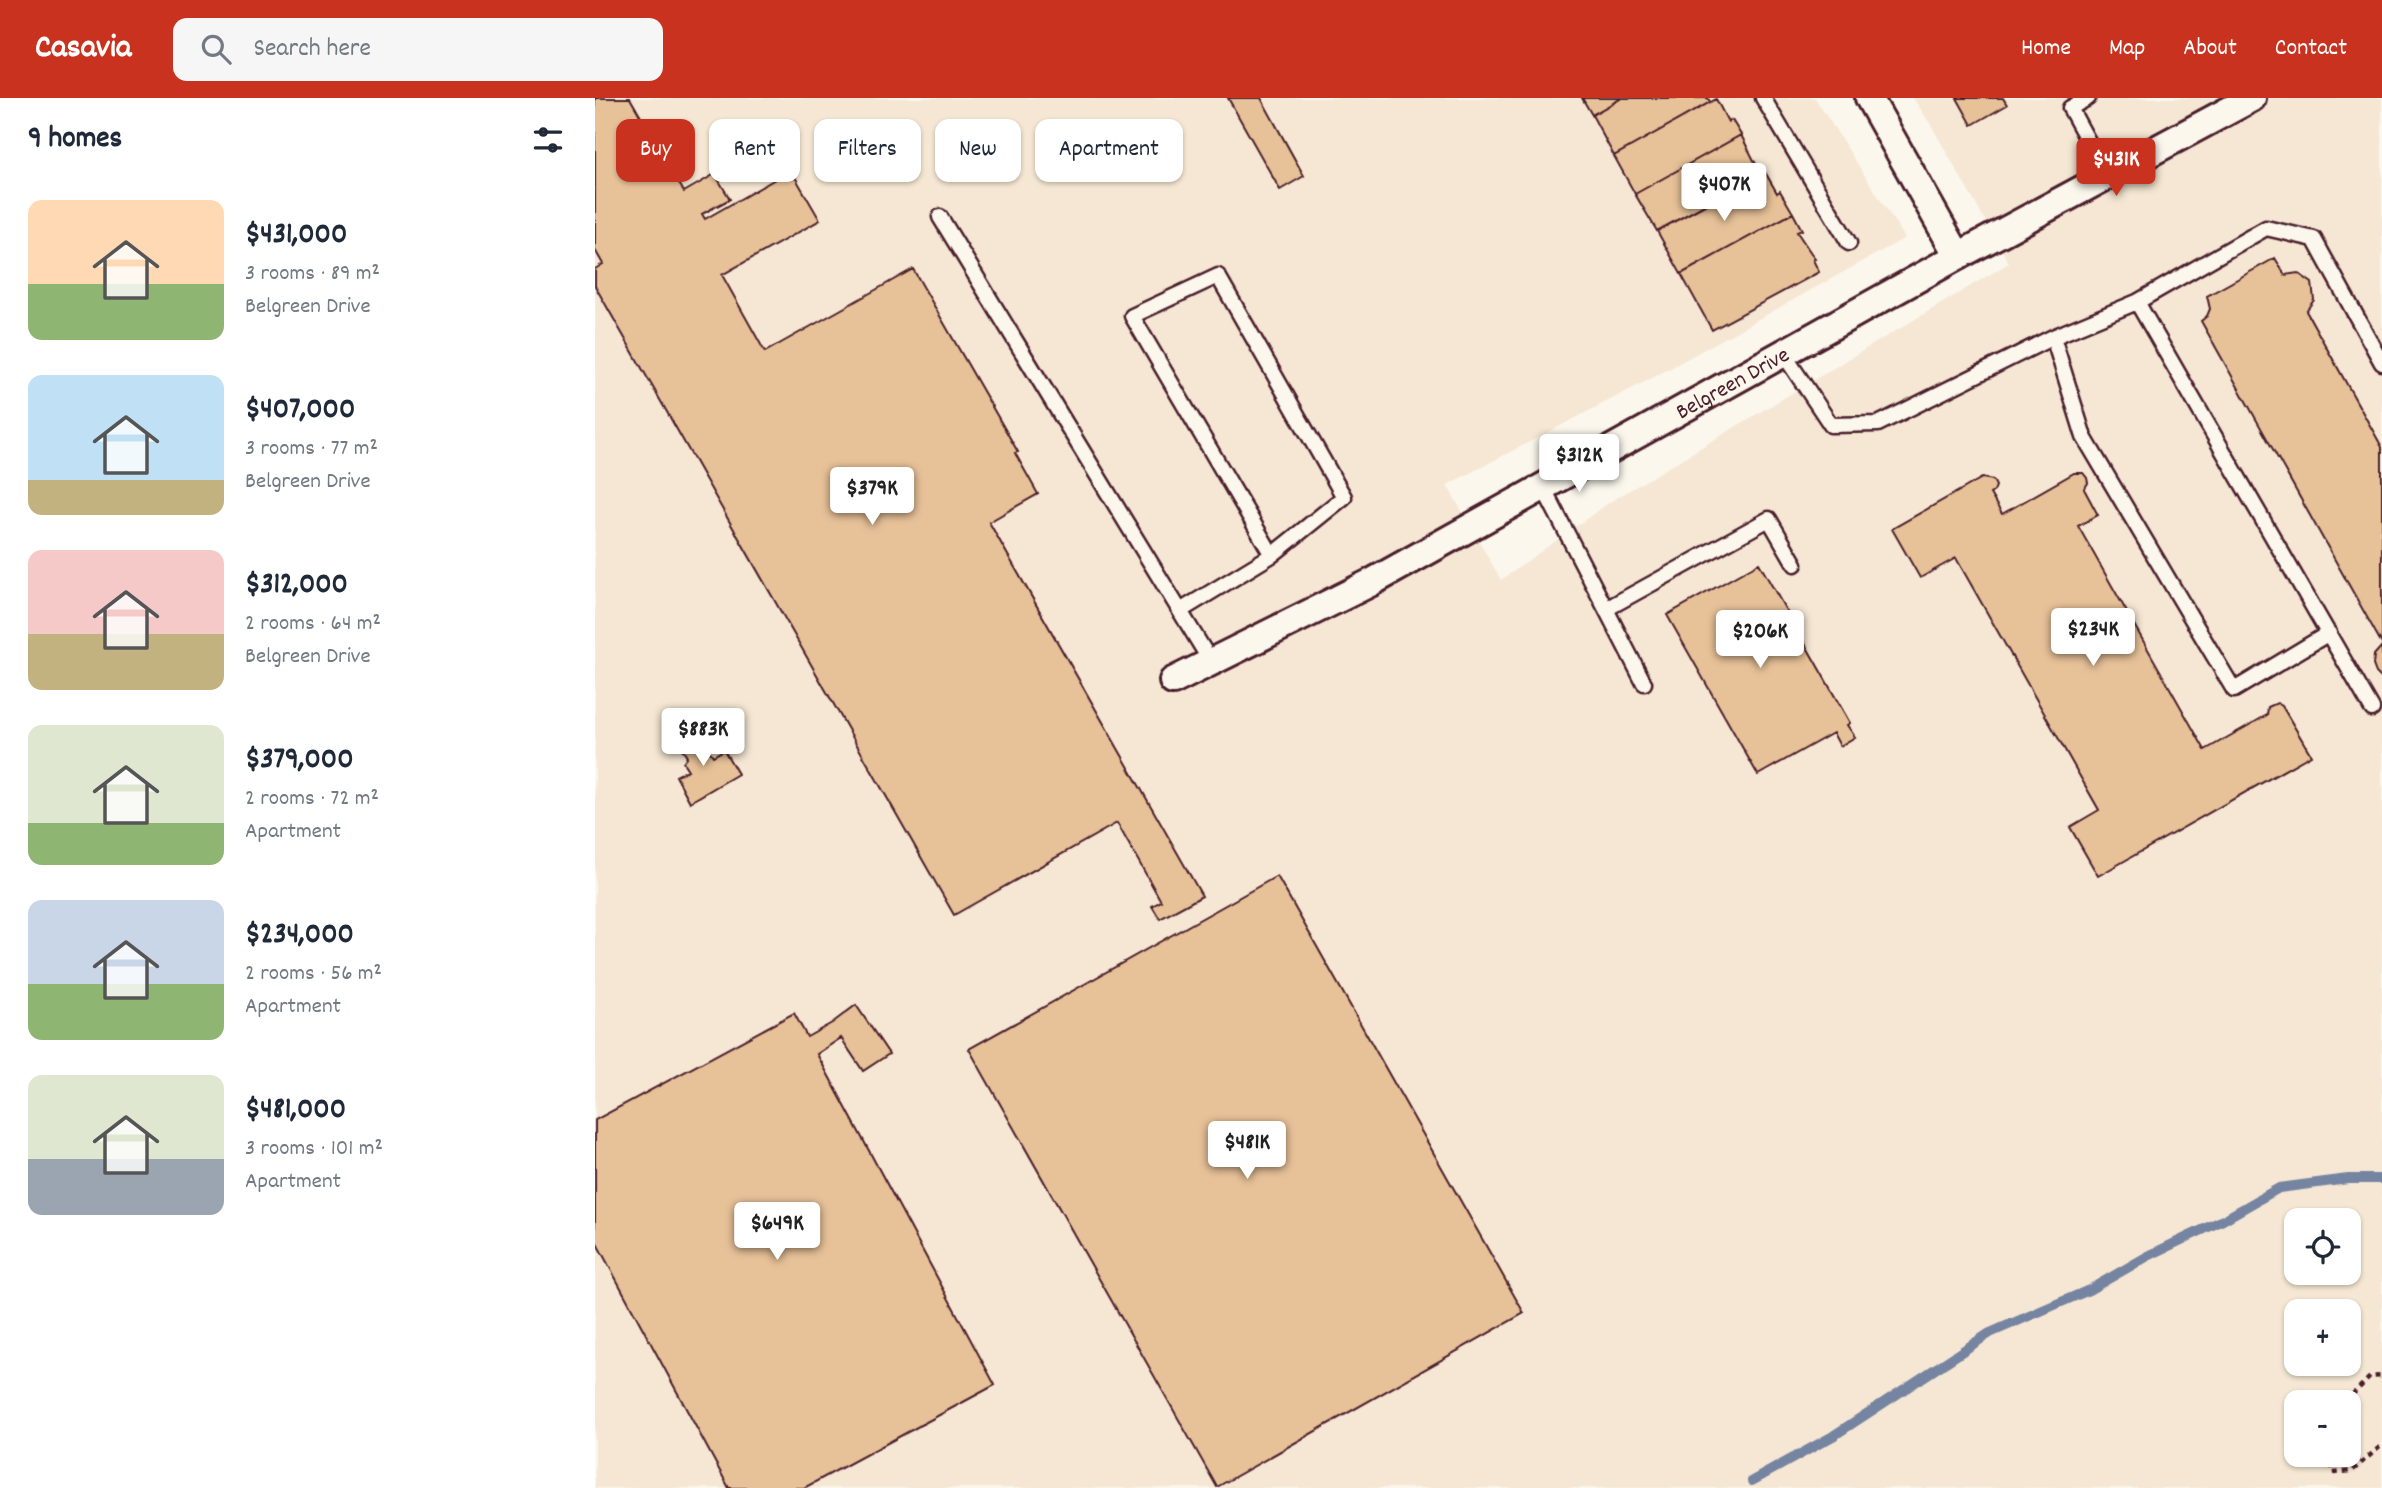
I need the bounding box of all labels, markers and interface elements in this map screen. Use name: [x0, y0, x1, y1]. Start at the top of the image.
search box: [173, 18, 663, 81]
text: Casavia: [35, 26, 131, 73]
icon: search: [197, 30, 235, 68]
text: Search here: [253, 31, 371, 68]
text: Home: [2021, 32, 2071, 66]
text: Map: [2109, 32, 2145, 66]
text: About: [2183, 32, 2237, 66]
text: Contact: [2275, 32, 2347, 66]
text: 9 homes: [28, 119, 122, 162]
chip: Buy: [616, 119, 695, 182]
chip: Rent: [709, 119, 800, 182]
chip: Filters: [814, 119, 921, 182]
chip: New: [935, 119, 1021, 182]
chip: Apartment: [1035, 119, 1183, 182]
icon: filters: [529, 121, 567, 159]
pin: $431K: [2067, 139, 2165, 198]
text: $431K: [2092, 144, 2140, 177]
pin: $407K: [1675, 164, 1773, 223]
text: $407K: [1697, 169, 1751, 202]
text: $431,000: [245, 215, 347, 258]
icon: home: [84, 228, 168, 312]
text: 3 rooms · 89 m²: [245, 258, 380, 291]
text: Belgreen Drive: [245, 291, 371, 324]
street label: Belgreen Drive: [1671, 340, 1796, 430]
text: $407,000: [245, 390, 355, 433]
icon: home: [84, 403, 168, 487]
text: 3 rooms · 77 m²: [245, 433, 378, 466]
pin: $312K: [1530, 434, 1628, 494]
text: $312K: [1555, 440, 1603, 473]
text: Belgreen Drive: [245, 466, 371, 499]
pin: $379K: [823, 468, 921, 527]
text: $379K: [846, 473, 898, 506]
text: $312,000: [245, 565, 348, 608]
icon: home: [84, 578, 168, 662]
text: 2 rooms · 64 m²: [245, 608, 381, 641]
pin: $234K: [2044, 608, 2142, 668]
pin: $206K: [1711, 610, 1809, 670]
text: $234K: [2067, 614, 2119, 647]
text: $206K: [1732, 616, 1788, 649]
text: Belgreen Drive: [245, 641, 371, 674]
pin: $883K: [654, 708, 752, 768]
text: $883K: [678, 714, 728, 747]
text: $379,000: [245, 740, 354, 783]
icon: home: [84, 753, 168, 837]
text: 2 rooms · 72 m²: [245, 783, 379, 816]
text: Apartment: [245, 816, 341, 849]
text: $234,000: [245, 915, 354, 958]
icon: home: [84, 928, 168, 1012]
text: 2 rooms · 56 m²: [245, 958, 382, 991]
text: Apartment: [245, 991, 341, 1024]
text: $481,000: [245, 1090, 346, 1133]
icon: home: [84, 1103, 168, 1187]
pin: $481K: [1198, 1122, 1296, 1181]
text: $481K: [1224, 1127, 1270, 1160]
text: 3 rooms · 101 m²: [245, 1133, 383, 1166]
text: Apartment: [245, 1166, 341, 1199]
pin: $649K: [728, 1202, 826, 1262]
text: $649K: [750, 1208, 804, 1241]
map controls: [2284, 1208, 2361, 1467]
button: locate: [2284, 1208, 2361, 1285]
button: +: [2284, 1299, 2361, 1376]
button: −: [2284, 1390, 2361, 1467]

